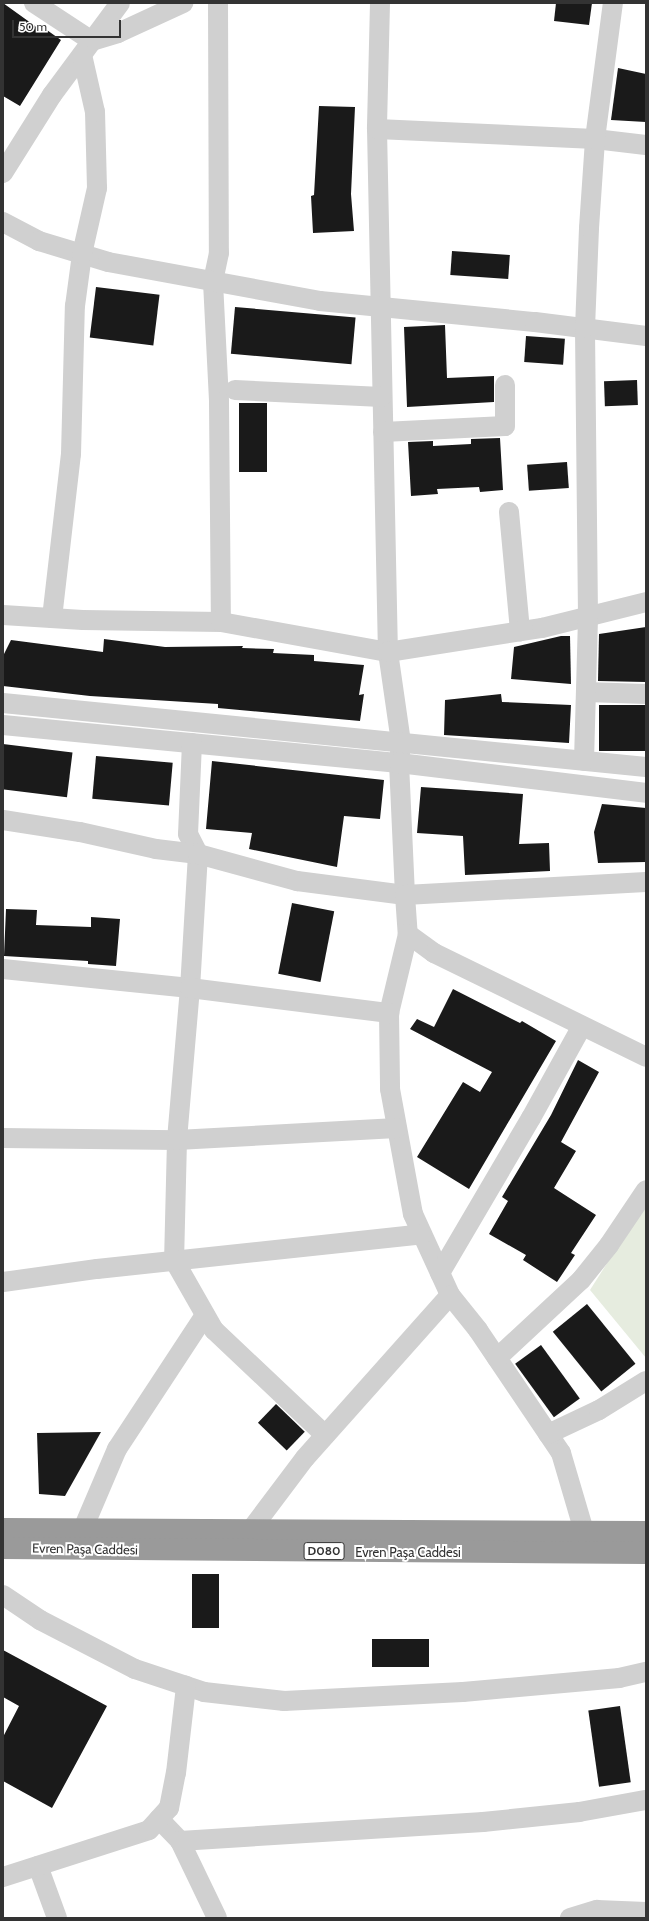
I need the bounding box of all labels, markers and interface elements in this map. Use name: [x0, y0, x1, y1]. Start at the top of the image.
scale bar: [14, 12, 123, 38]
text: 50 m: [19, 19, 47, 34]
street label: Evren Paşa Caddesi: [32, 1540, 138, 1558]
road number: D080: [303, 1541, 345, 1561]
street label: Evren Paşa Caddesi: [355, 1544, 461, 1560]

